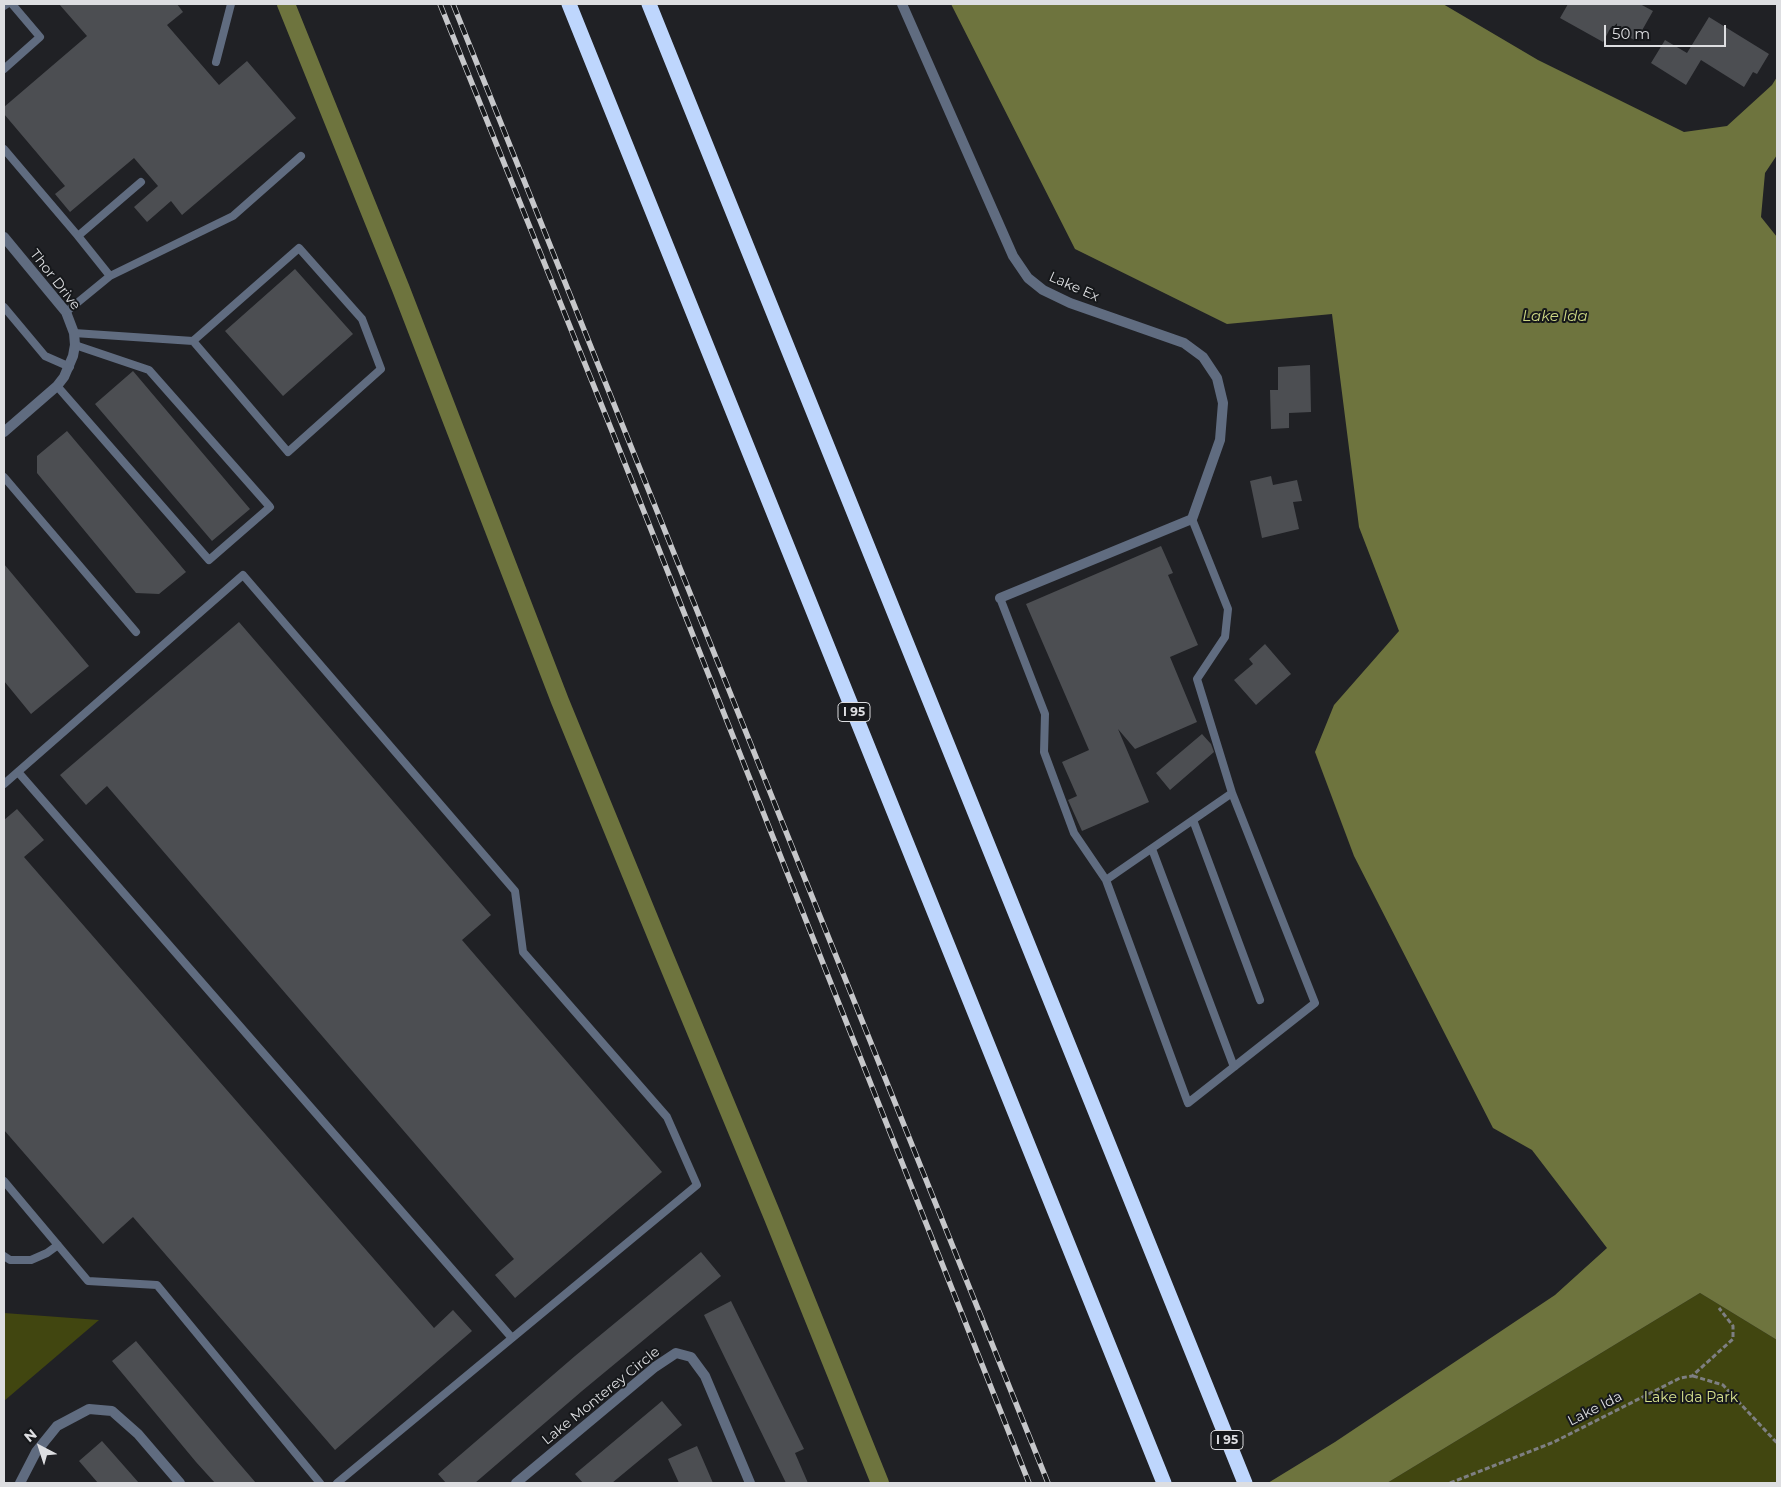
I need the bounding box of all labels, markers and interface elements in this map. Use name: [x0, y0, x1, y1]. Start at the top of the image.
scale bar: [1606, 15, 1728, 47]
text: 50 m: [1612, 24, 1650, 43]
street label: Thor Drive: [26, 246, 84, 314]
street label: Lake Ex: [1046, 268, 1102, 306]
water label: Lake Ida: [1522, 308, 1588, 326]
road number: I 95: [838, 702, 870, 722]
street label: Lake Monterey Circle: [539, 1343, 663, 1449]
street label: Lake Ida: [1565, 1388, 1625, 1430]
park label: Lake Ida Park: [1644, 1390, 1738, 1406]
north arrow: [15, 1422, 65, 1472]
text: N: [20, 1425, 40, 1446]
road number: I 95: [1211, 1430, 1243, 1450]

